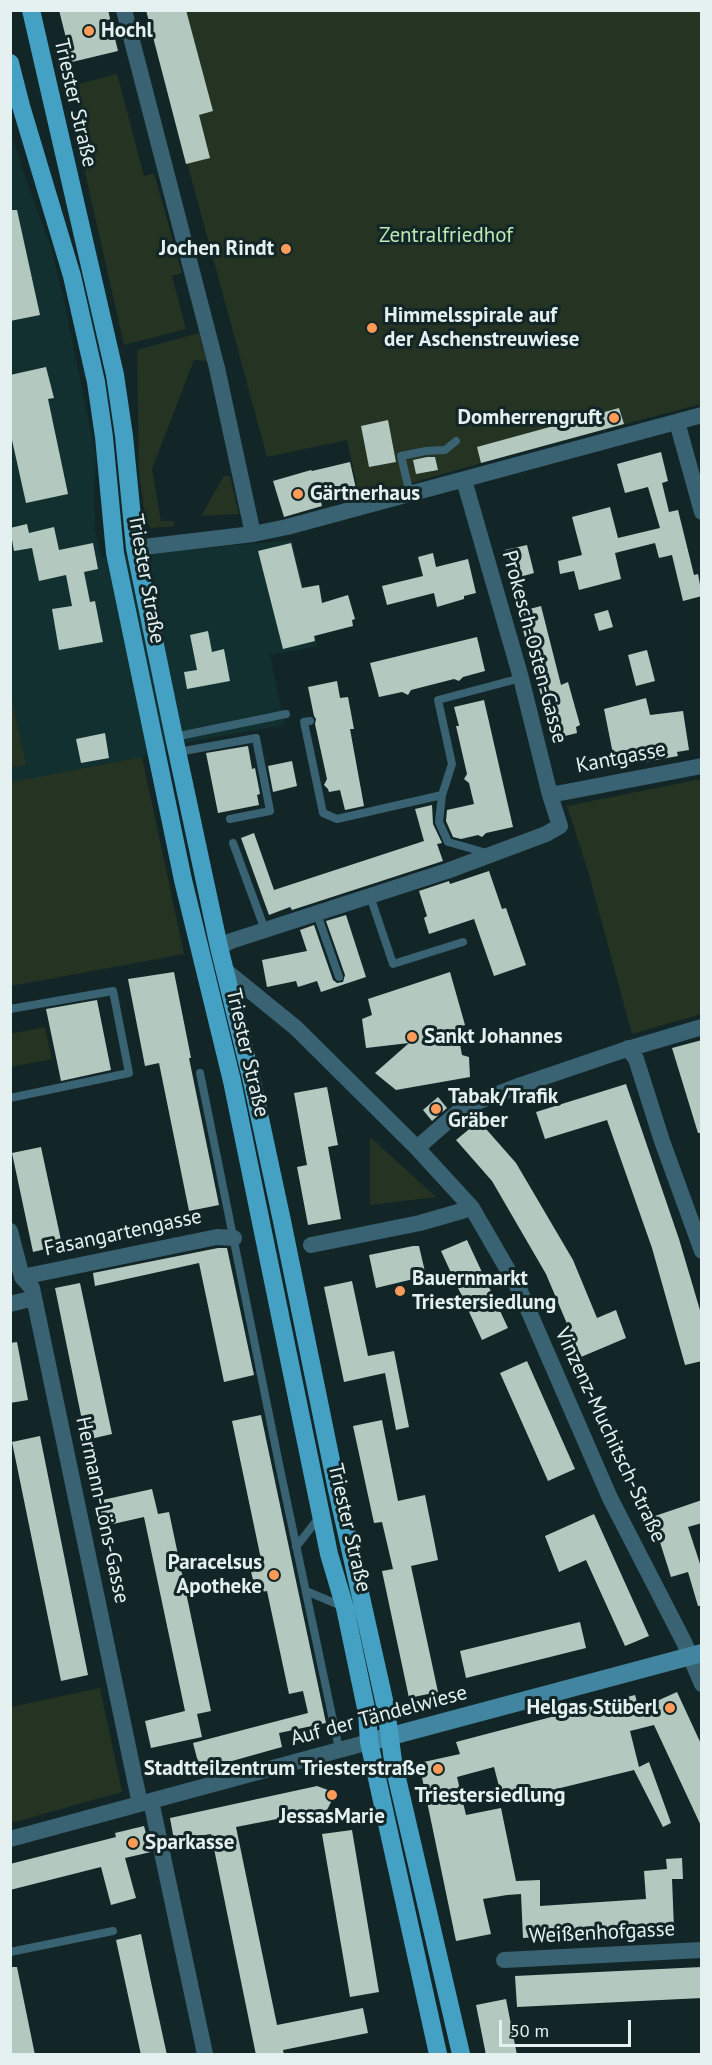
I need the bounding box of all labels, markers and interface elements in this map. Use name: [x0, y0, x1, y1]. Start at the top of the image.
place label: Hochl: [101, 18, 153, 44]
marker: Hochl: [82, 24, 96, 38]
street label: Triester Straße: [48, 36, 102, 170]
park label: Zentralfriedhof: [379, 223, 513, 249]
place label: Jochen Rindt: [159, 236, 274, 262]
marker: Jochen Rindt: [279, 242, 293, 256]
place label: Himmelsspirale auf der Aschenstreuwiese: [384, 303, 579, 353]
marker: Himmelsspirale auf der Aschenstreuwiese: [365, 321, 379, 335]
place label: Domherrengruft: [457, 405, 602, 431]
marker: Domherrengruft: [607, 411, 621, 425]
place label: Gärtnerhaus: [310, 481, 420, 507]
marker: Gärtnerhaus: [291, 487, 305, 501]
street label: Triester Straße: [122, 512, 170, 646]
street label: Prokesch-Osten-Gasse: [496, 548, 572, 746]
street label: Kantgasse: [574, 737, 668, 779]
street label: Triester Straße: [220, 986, 274, 1120]
place label: Sankt Johannes: [424, 1024, 563, 1050]
marker: Sankt Johannes: [405, 1030, 419, 1044]
place label: Tabak/Trafik Gräber: [448, 1084, 558, 1134]
marker: Tabak/Trafik Gräber: [429, 1102, 443, 1116]
street label: Fasangartengasse: [42, 1204, 204, 1262]
place label: Bauernmarkt Triestersiedlung: [412, 1266, 556, 1316]
marker: Bauernmarkt Triestersiedlung: [393, 1284, 407, 1298]
street label: Vinzenz-Muchitsch-Straße: [549, 1324, 671, 1546]
street label: Hermann-Löns-Gasse: [70, 1414, 134, 1606]
street label: Triester Straße: [322, 1461, 376, 1595]
place label: Paracelsus Apotheke: [168, 1550, 262, 1600]
marker: Paracelsus Apotheke: [267, 1568, 281, 1582]
street label: Auf der Tändelwiese: [288, 1680, 470, 1752]
place label: Helgas Stüberl: [526, 1695, 658, 1721]
marker: Helgas Stüberl: [663, 1701, 677, 1715]
place label: Stadtteilzentrum Triesterstraße: [144, 1756, 426, 1782]
marker: Stadtteilzentrum Triesterstraße: [431, 1762, 445, 1776]
district label: Triestersiedlung: [414, 1783, 566, 1809]
marker: JessasMarie: [325, 1788, 339, 1802]
place label: JessasMarie: [279, 1804, 385, 1830]
place label: Sparkasse: [145, 1830, 234, 1856]
marker: Sparkasse: [126, 1836, 140, 1850]
street label: Weißenhofgasse: [528, 1917, 676, 1949]
scale bar: [502, 2008, 634, 2046]
text: 50 m: [510, 2019, 549, 2042]

